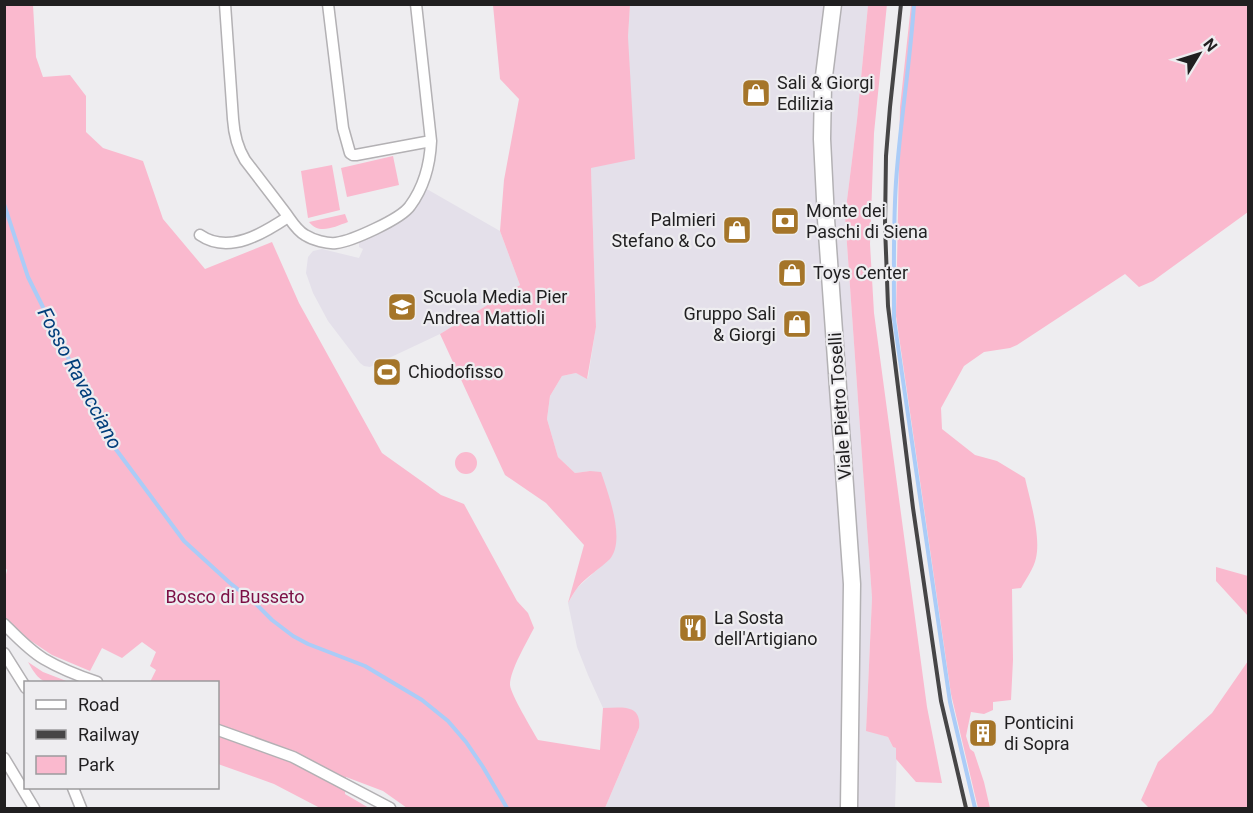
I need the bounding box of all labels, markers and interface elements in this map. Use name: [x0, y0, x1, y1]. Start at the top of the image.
north arrow: [1169, 24, 1229, 84]
text: N: [1199, 35, 1221, 55]
place label: Sali & Giorgi Edilizia: [777, 72, 874, 114]
shop icon: Sali & Giorgi Edilizia: [740, 77, 772, 109]
place label: Monte dei Paschi di Siena: [806, 200, 928, 242]
bank icon: Monte dei Paschi di Siena: [769, 205, 801, 237]
place label: Palmieri Stefano & Co: [612, 209, 716, 251]
shop icon: Palmieri Stefano & Co: [721, 214, 753, 246]
shop icon: Toys Center: [776, 257, 808, 289]
place label: Toys Center: [813, 262, 908, 283]
place label: Scuola Media Pier Andrea Mattioli: [423, 286, 567, 328]
school or university icon: Scuola Media Pier Andrea Mattioli: [386, 291, 418, 323]
water label: Fosso Ravacciano: [33, 303, 127, 453]
place label: Gruppo Sali & Giorgi: [684, 303, 776, 345]
shop icon: Gruppo Sali & Giorgi: [781, 308, 813, 340]
street label: Viale Pietro Toselli: [824, 332, 855, 480]
sports icon: Chiodofisso: [371, 356, 403, 388]
place label: Chiodofisso: [408, 361, 504, 382]
park label: Bosco di Busseto: [165, 586, 305, 607]
place label: La Sosta dell'Artigiano: [714, 607, 818, 649]
restaurant icon: La Sosta dell'Artigiano: [677, 612, 709, 644]
legend: [24, 681, 219, 789]
text: Road: [78, 694, 119, 715]
place label: Ponticini di Sopra: [1004, 712, 1074, 754]
building icon: Ponticini di Sopra: [967, 717, 999, 749]
text: Railway: [78, 724, 140, 745]
text: Park: [78, 754, 115, 775]

